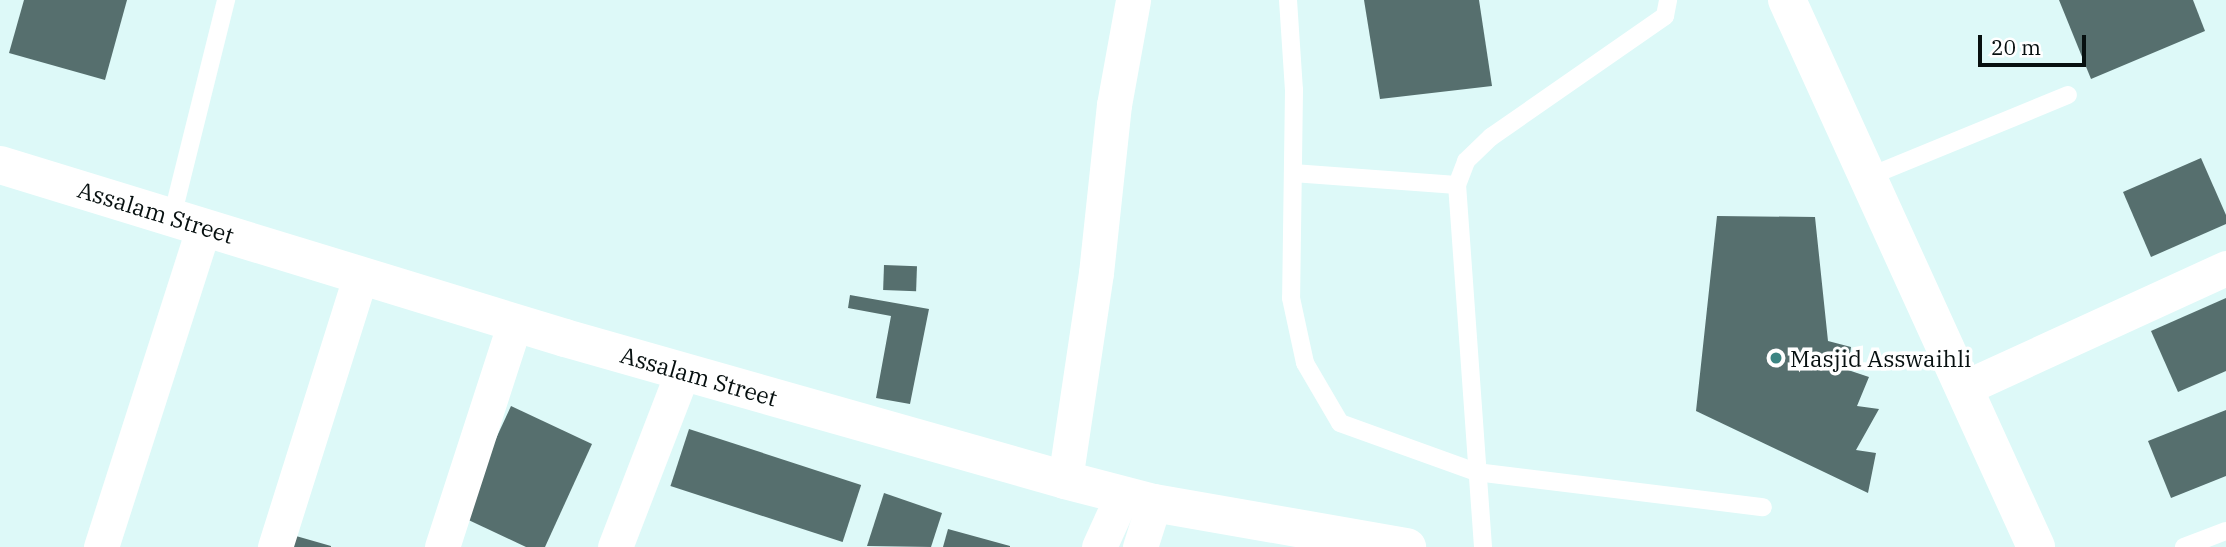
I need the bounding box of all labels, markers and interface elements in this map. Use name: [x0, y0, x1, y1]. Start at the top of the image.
scale bar: [1981, 21, 2090, 65]
text: 20 m: [1991, 33, 2041, 61]
street label: Assalam Street: [75, 175, 237, 249]
street label: Assalam Street: [617, 340, 781, 412]
place label: Masjid Asswaihli: [1790, 344, 1971, 372]
marker: Masjid Asswaihli: [1768, 350, 1784, 366]

